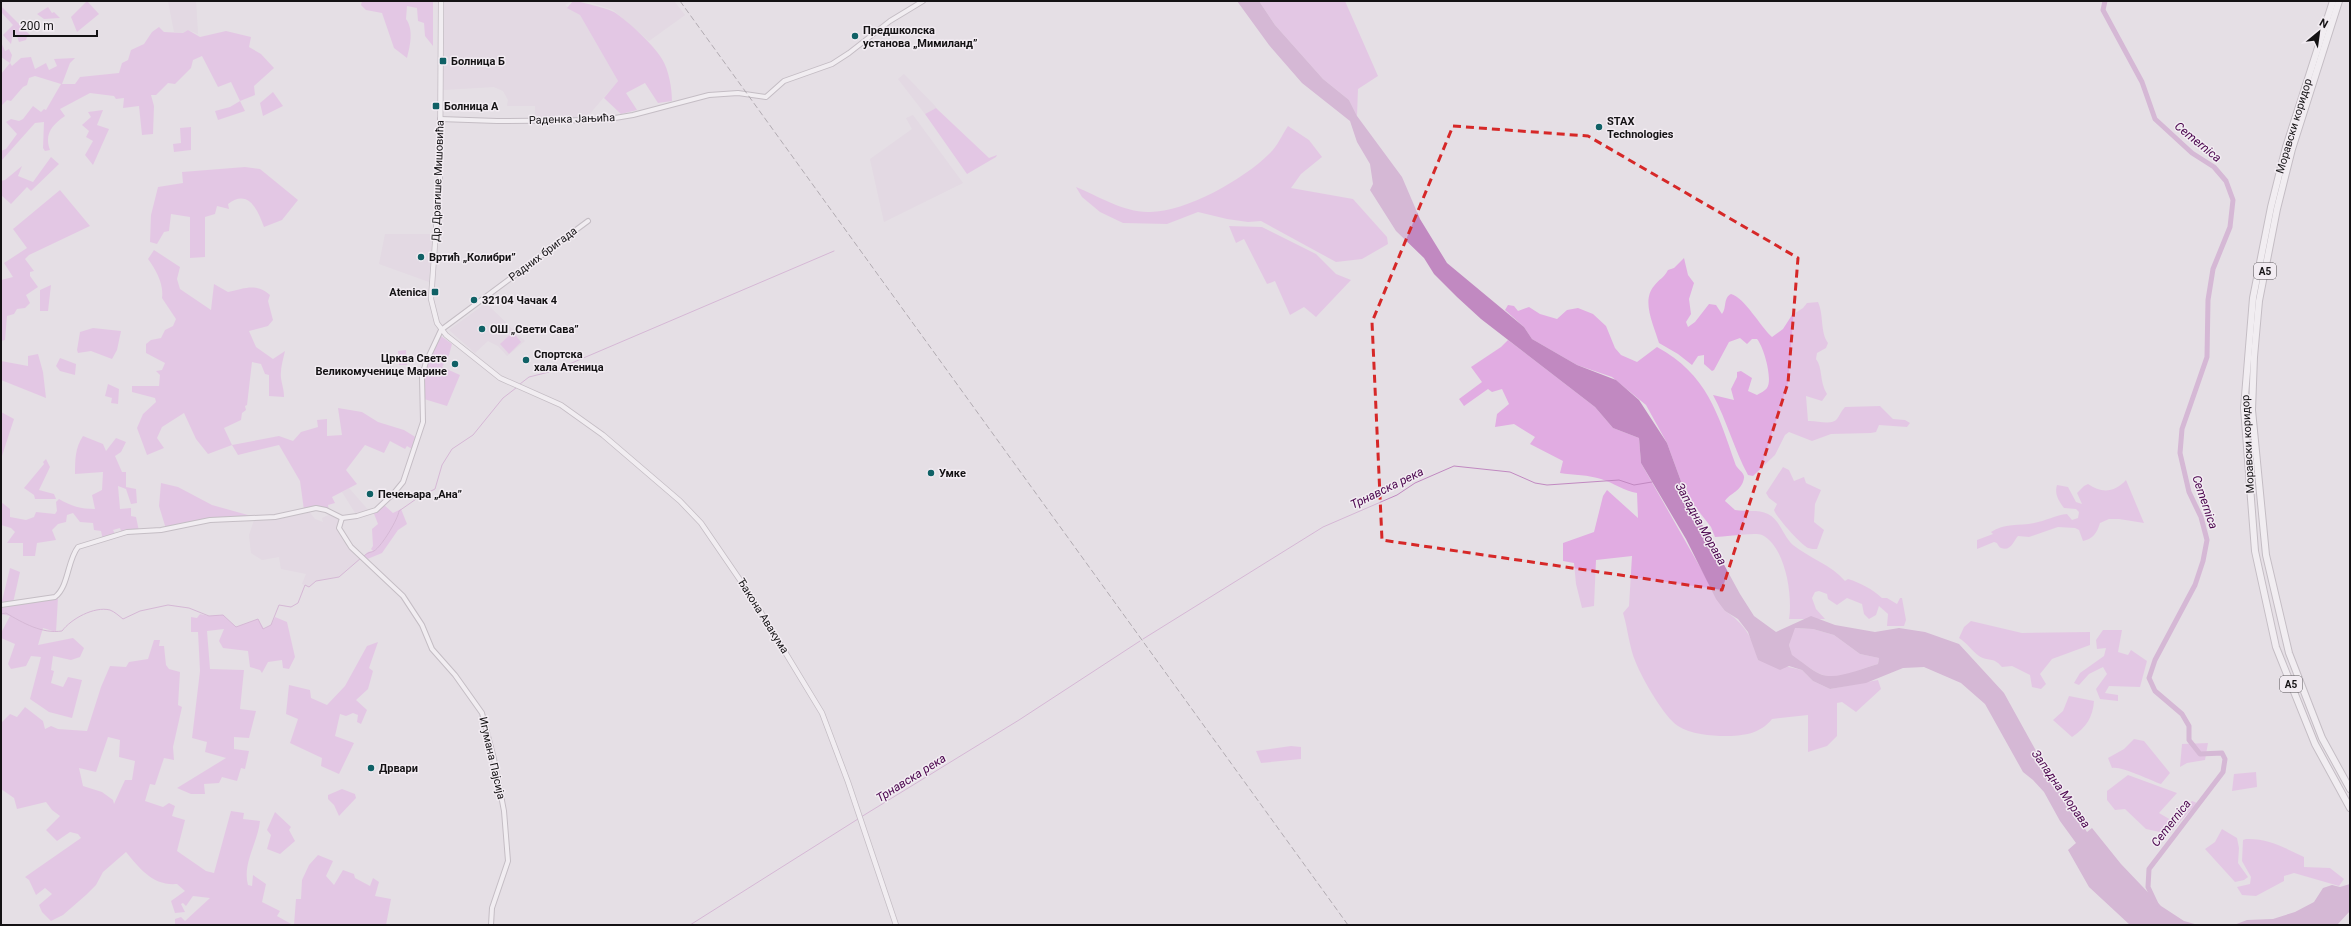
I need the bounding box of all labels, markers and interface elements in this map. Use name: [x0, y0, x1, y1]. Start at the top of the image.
scale bar: [14, 12, 97, 38]
north arrow: [2299, 12, 2339, 52]
text: N: [2317, 16, 2330, 31]
text: 200 m: [20, 19, 54, 33]
place label: Предшколска установа „Мимиланд”: [863, 24, 978, 50]
marker: Предшколска установа „Мимиланд”: [850, 31, 860, 41]
place label: Болница Б: [451, 55, 505, 68]
marker: Болница Б: [438, 56, 448, 66]
street label: Моравски коридор: [2273, 77, 2315, 175]
place label: Болница А: [444, 100, 499, 113]
marker: Болница А: [431, 101, 441, 111]
street label: Раденка Јањића: [529, 111, 615, 127]
place label: STAX Technologies: [1607, 115, 1674, 141]
water label: Cemernica: [2172, 119, 2224, 165]
street label: Др Драгише Мишовића: [429, 120, 447, 242]
marker: STAX Technologies: [1594, 122, 1604, 132]
street label: Радних бригада: [506, 224, 580, 284]
place label: Вртић „Колибри”: [429, 251, 516, 264]
marker: Вртић „Колибри”: [416, 252, 426, 262]
road number: A5: [2254, 263, 2276, 279]
place label: Atenica: [389, 286, 427, 299]
marker: Atenica: [430, 287, 440, 297]
place label: 32104 Чачак 4: [482, 294, 558, 307]
marker: 32104 Чачак 4: [469, 295, 479, 305]
place label: ОШ „Свети Сава”: [490, 323, 579, 336]
marker: ОШ „Свети Сава”: [477, 324, 487, 334]
place label: Спортска хала Атеница: [534, 348, 604, 374]
place label: Црква Свете Великомученице Марине: [316, 352, 447, 378]
marker: Спортска хала Атеница: [521, 355, 531, 365]
marker: Црква Свете Великомученице Марине: [450, 359, 460, 369]
street label: Моравски коридор: [2239, 394, 2257, 494]
water label: Трнавска река: [1348, 464, 1426, 512]
place label: Умке: [939, 467, 966, 480]
marker: Умке: [926, 468, 936, 478]
water label: Cemernica: [2189, 473, 2221, 531]
water label: Западна Морава: [1673, 480, 1729, 568]
place label: Печењара „Ана”: [378, 488, 462, 501]
marker: Печењара „Ана”: [365, 489, 375, 499]
street label: Ђакона Авакума: [735, 576, 791, 656]
road number: A5: [2280, 676, 2302, 692]
street label: Игумана Пајсија: [476, 716, 508, 800]
water label: Западна Морава: [2029, 747, 2093, 831]
water label: Трнавска река: [874, 751, 948, 805]
place label: Дрвари: [379, 762, 418, 775]
marker: Дрвари: [366, 763, 376, 773]
water label: Cemernica: [2148, 797, 2194, 849]

